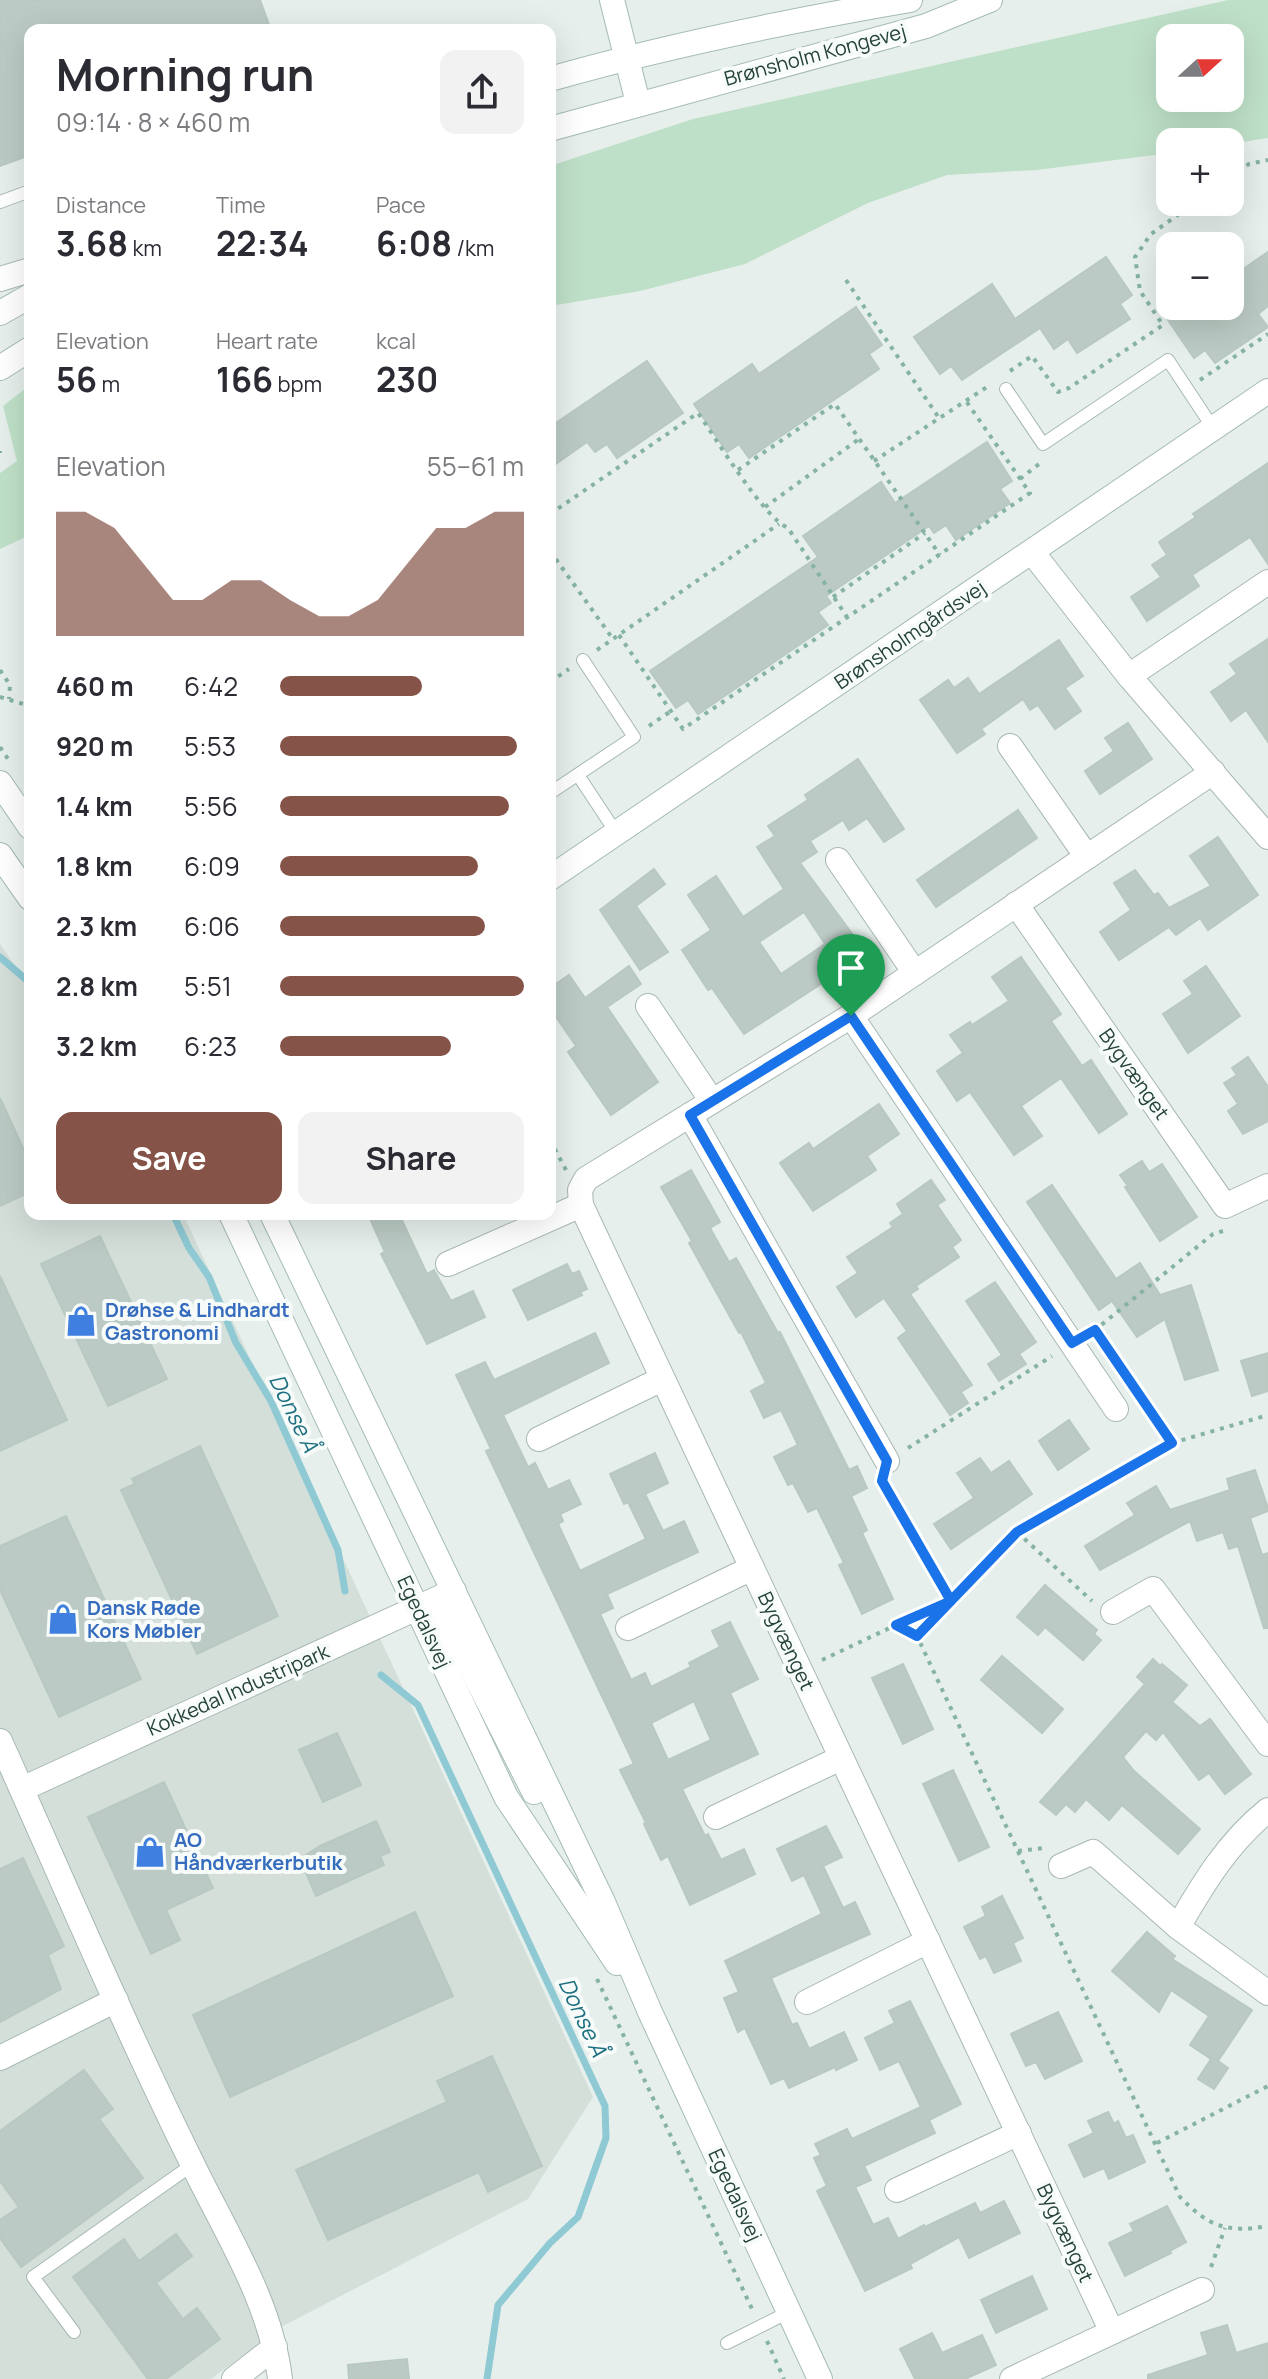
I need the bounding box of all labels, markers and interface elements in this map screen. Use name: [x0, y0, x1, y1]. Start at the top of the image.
street label: Brønsholm Kongevej: [721, 17, 909, 92]
north arrow: [1156, 24, 1244, 112]
map controls: [1156, 24, 1244, 320]
text: Morning run: [56, 44, 314, 104]
button: share: [440, 50, 524, 134]
text: 09:14 · 8 × 460 m: [56, 104, 250, 140]
button: +: [1156, 128, 1244, 216]
text: Distance: [56, 190, 146, 220]
text: Time: [216, 190, 266, 220]
text: Pace: [376, 190, 426, 220]
text: 3.68: [56, 220, 128, 266]
text: 22:34: [216, 220, 309, 266]
text: 6:08: [376, 220, 452, 266]
button: −: [1156, 232, 1244, 320]
text: km: [128, 233, 162, 263]
text: /km: [452, 233, 494, 263]
text: Elevation: [56, 326, 149, 356]
text: Heart rate: [216, 326, 318, 356]
text: kcal: [376, 326, 416, 356]
text: 56: [56, 356, 97, 402]
text: 166: [216, 356, 273, 402]
text: 230: [376, 356, 438, 402]
text: m: [97, 369, 120, 399]
text: bpm: [273, 369, 322, 399]
text: Elevation: [56, 448, 166, 484]
text: 55–61 m: [427, 448, 524, 484]
street label: Brønsholmgårdsvej: [829, 574, 991, 695]
text: 460 m: [56, 668, 134, 704]
text: 6:42: [184, 668, 238, 704]
text: 920 m: [56, 728, 133, 764]
text: 5:53: [184, 728, 236, 764]
text: 1.4 km: [56, 788, 133, 824]
text: 5:56: [184, 788, 238, 824]
text: 1.8 km: [56, 848, 133, 884]
text: 6:09: [184, 848, 240, 884]
text: 2.3 km: [56, 908, 137, 944]
text: 6:06: [184, 908, 240, 944]
pin: [817, 934, 885, 1016]
icon: arrive: [829, 946, 873, 990]
text: 2.8 km: [56, 968, 138, 1004]
text: 5:51: [184, 968, 232, 1004]
street label: Bygvænget: [1093, 1023, 1176, 1125]
text: 3.2 km: [56, 1028, 137, 1064]
text: 6:23: [184, 1028, 237, 1064]
button: Save: [56, 1112, 282, 1204]
button: Share: [298, 1112, 524, 1204]
place label: Drøhse & Lindhardt Gastronomi: [105, 1296, 290, 1346]
shop icon: Drøhse & Lindhardt Gastronomi: [64, 1304, 98, 1338]
water label: Donse Å: [262, 1369, 326, 1458]
street label: Egedalsvej: [391, 1571, 458, 1672]
street label: Bygvænget: [752, 1587, 821, 1694]
place label: Dansk Røde Kors Møbler: [87, 1594, 201, 1644]
shop icon: Dansk Røde Kors Møbler: [46, 1602, 80, 1636]
street label: Kokkedal Industripark: [143, 1637, 334, 1742]
place label: AO Håndværkerbutik: [174, 1826, 343, 1876]
shop icon: AO Håndværkerbutik: [133, 1835, 167, 1869]
water label: Donse Å: [552, 1973, 615, 2062]
street label: Egedalsvej: [702, 2144, 769, 2245]
street label: Bygvænget: [1031, 2179, 1100, 2286]

